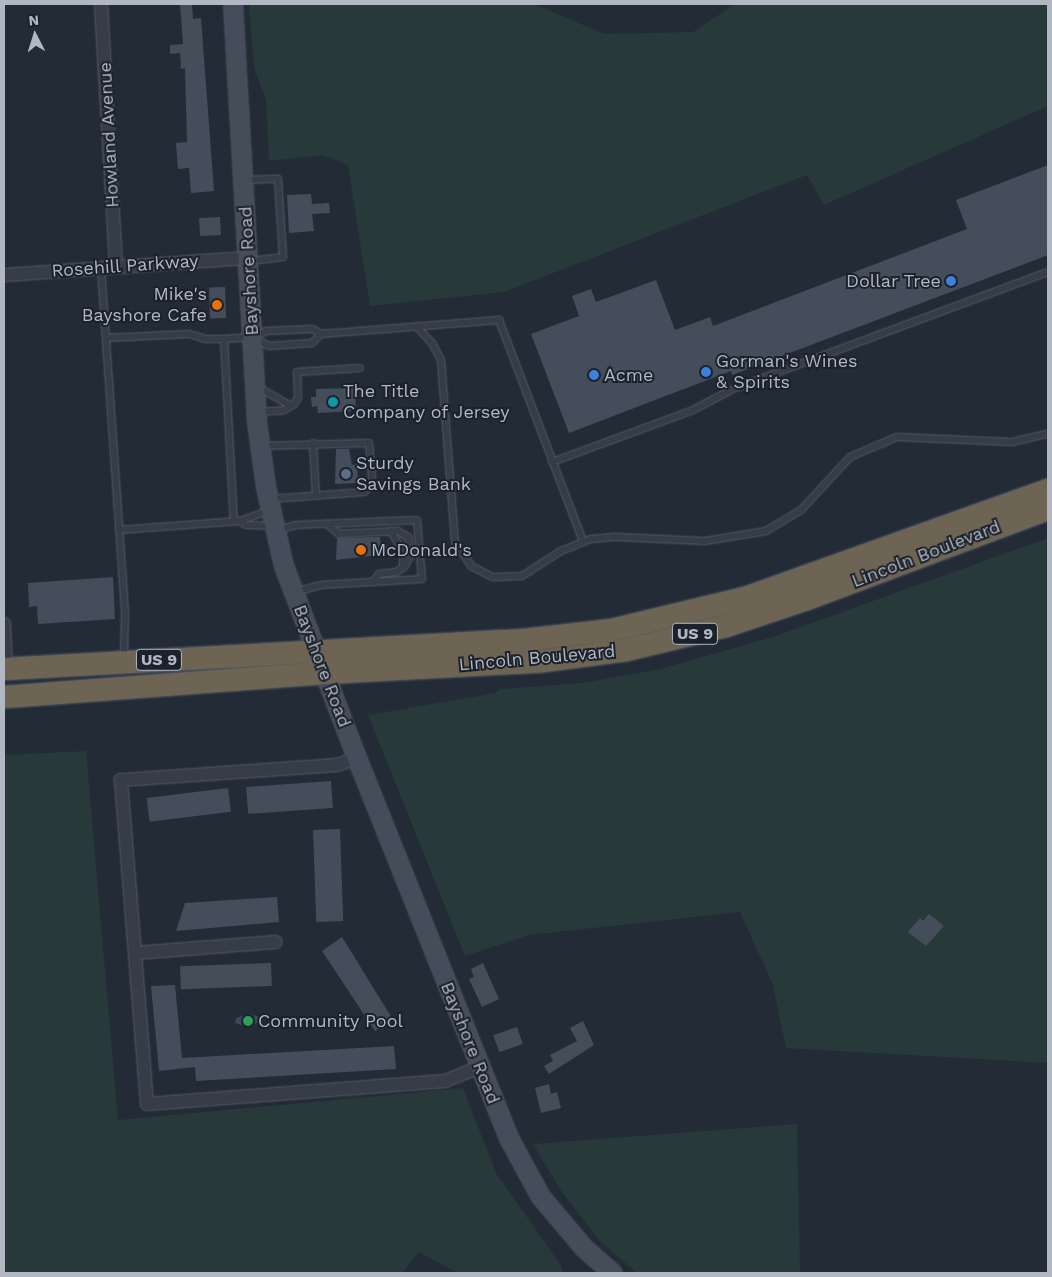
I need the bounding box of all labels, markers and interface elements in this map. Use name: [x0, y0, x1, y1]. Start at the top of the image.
north arrow: [10, 10, 60, 60]
text: N: [28, 12, 40, 28]
street label: Howland Avenue: [94, 61, 124, 209]
street label: Bayshore Road: [235, 206, 263, 336]
street label: Rosehill Parkway: [50, 250, 200, 282]
place label: Dollar Tree: [845, 270, 941, 292]
marker: Dollar Tree: [945, 275, 957, 287]
place label: Mike's Bayshore Cafe: [82, 284, 207, 326]
marker: Mike's Bayshore Cafe: [211, 299, 223, 311]
place label: Gorman's Wines & Spirits: [716, 351, 858, 394]
place label: Acme: [604, 364, 653, 386]
marker: Gorman's Wines & Spirits: [700, 366, 712, 378]
marker: Acme: [588, 369, 600, 381]
place label: The Title Company of Jersey: [343, 381, 511, 424]
marker: The Title Company of Jersey: [327, 396, 339, 408]
place label: Sturdy Savings Bank: [356, 453, 471, 496]
marker: Sturdy Savings Bank: [340, 468, 352, 480]
street label: Lincoln Boulevard: [849, 516, 1003, 592]
place label: McDonald's: [371, 539, 472, 561]
marker: McDonald's: [355, 544, 367, 556]
street label: Bayshore Road: [289, 602, 355, 730]
road number: US 9: [671, 620, 719, 648]
street label: Lincoln Boulevard: [458, 640, 616, 676]
road number: US 9: [135, 646, 183, 674]
street label: Bayshore Road: [436, 979, 504, 1107]
place label: Community Pool: [258, 1010, 403, 1032]
marker: Community Pool: [242, 1015, 254, 1027]

